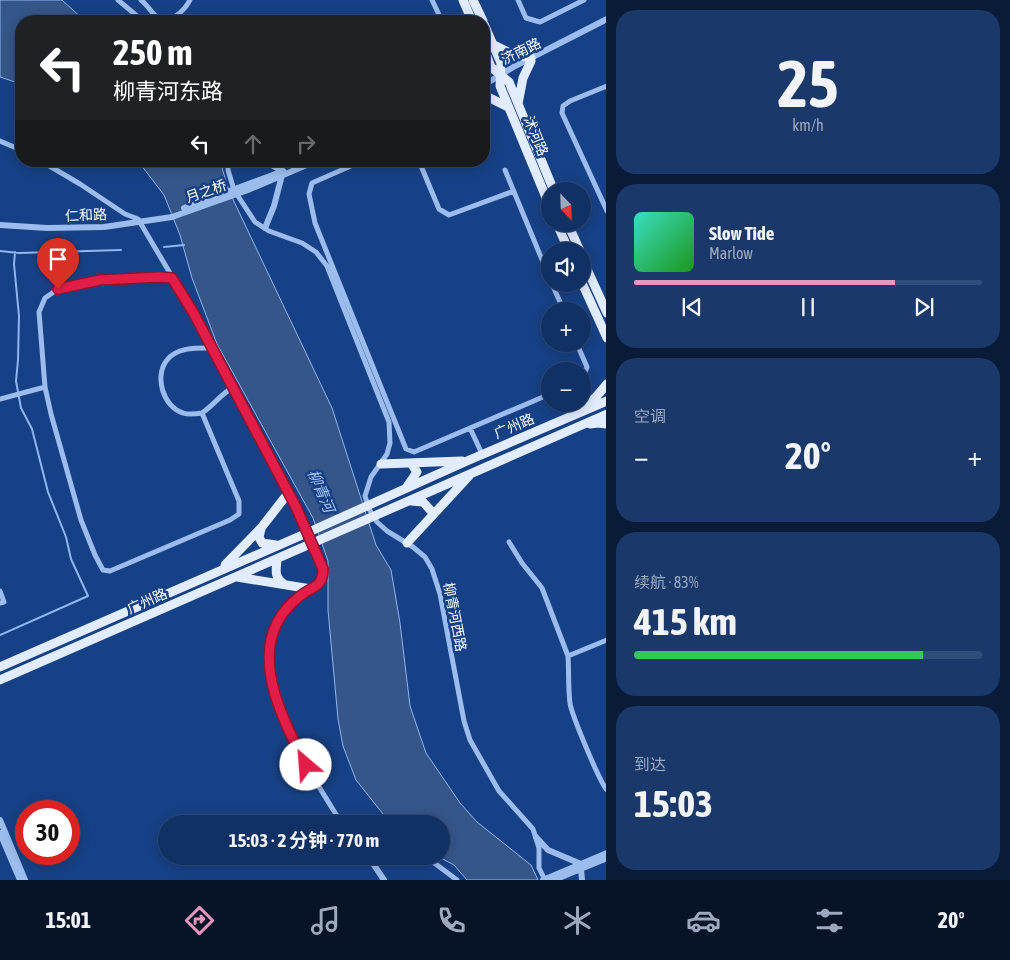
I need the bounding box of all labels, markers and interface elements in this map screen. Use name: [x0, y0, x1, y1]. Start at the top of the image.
text: 250 m: [113, 32, 192, 72]
icon: left: [30, 35, 95, 100]
street label: 济南路: [499, 35, 543, 67]
text: 25: [777, 46, 839, 121]
text: 柳青河东路: [113, 78, 223, 104]
street label: 沭河路: [521, 114, 551, 158]
text: km/h: [792, 116, 824, 134]
icon: left: [186, 130, 214, 158]
icon: ahead: [239, 130, 267, 158]
icon: right: [292, 130, 320, 158]
street label: 月之桥: [184, 177, 228, 205]
north arrow: [541, 182, 591, 232]
map controls: [541, 182, 591, 412]
street label: 仁和路: [65, 206, 107, 224]
text: Slow Tide: [709, 222, 774, 244]
pin: [37, 238, 79, 289]
button: sound: [541, 242, 591, 292]
text: Marlow: [709, 244, 753, 262]
icon: arrive: [44, 245, 72, 273]
icon: previous: [678, 293, 706, 321]
icon: pause: [794, 293, 822, 321]
icon: next: [910, 293, 938, 321]
button: +: [541, 302, 591, 352]
button: −: [541, 362, 591, 412]
text: 空调: [634, 407, 666, 425]
street label: 广州路: [492, 410, 536, 442]
text: 20°: [785, 434, 831, 477]
text: −: [634, 440, 649, 472]
text: +: [967, 440, 982, 472]
water label: 柳青河: [305, 467, 339, 518]
text: 续航 · 83%: [634, 573, 699, 591]
street label: 柳青河西路: [440, 581, 470, 653]
street label: 广州路: [125, 585, 169, 617]
text: 415 km: [634, 600, 737, 643]
position arrow: [279, 738, 331, 790]
text: 到达: [634, 755, 666, 773]
text: 15:03: [634, 782, 713, 825]
speed limit sign: 30: [15, 800, 80, 865]
text: 15:03 · 2 分钟 · 770 m: [229, 829, 379, 851]
icon: directions: [182, 903, 217, 938]
icon: music: [308, 903, 343, 938]
icon: phone: [434, 903, 469, 938]
icon: climate: [560, 903, 595, 938]
icon: car: [686, 903, 721, 938]
icon: filters: [812, 903, 847, 938]
text: 15:01: [45, 907, 91, 933]
text: 20°: [938, 907, 965, 933]

